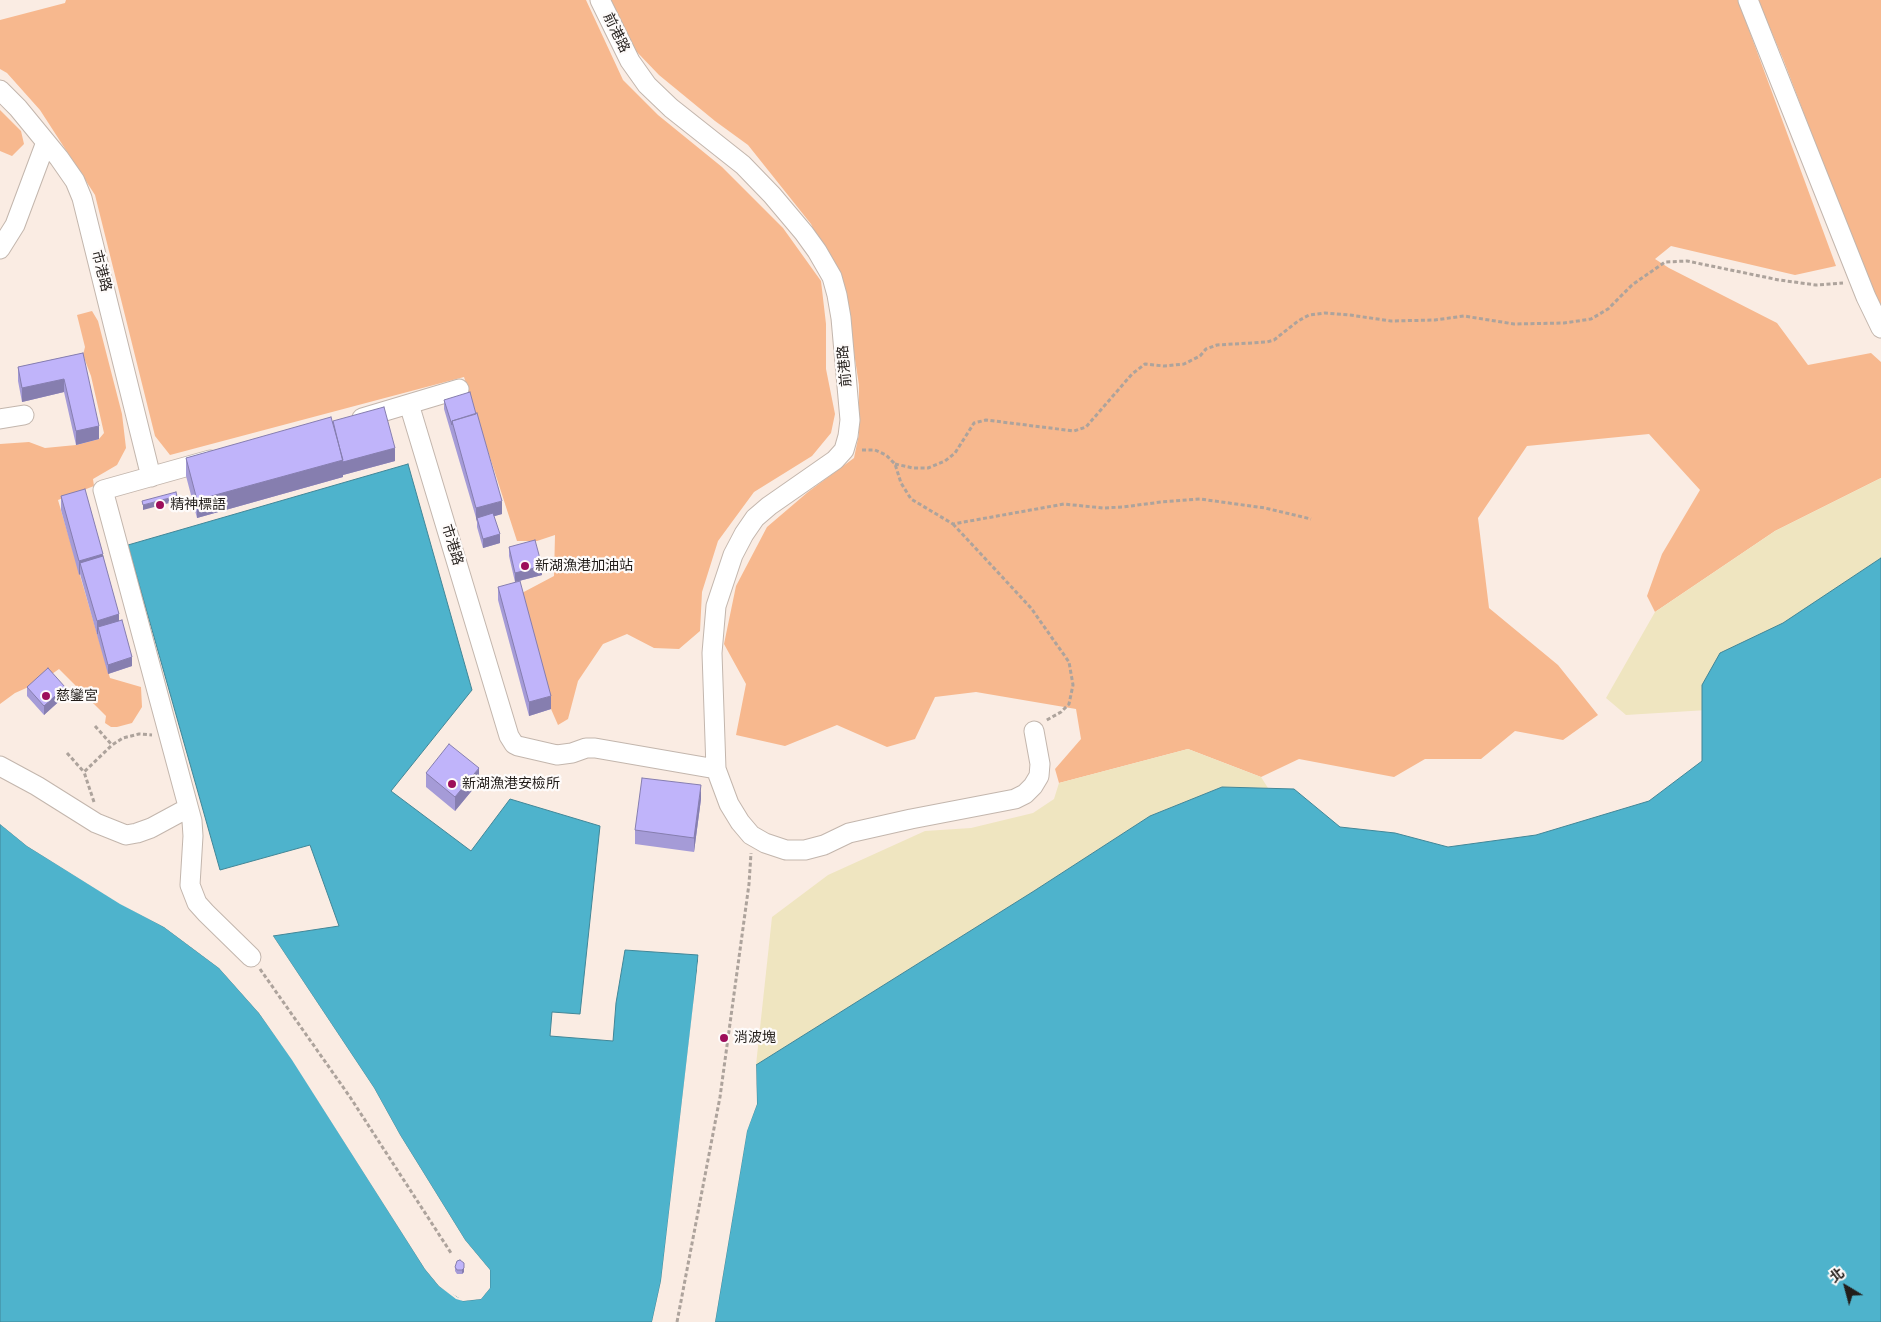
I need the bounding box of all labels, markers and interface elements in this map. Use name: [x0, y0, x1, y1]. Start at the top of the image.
street label: 前港路: [599, 10, 633, 56]
street label: 市港路: [88, 249, 114, 293]
street label: 前港路: [835, 344, 855, 388]
place label: 精神標語: [170, 497, 226, 513]
marker: 精神標語: [154, 499, 166, 511]
street label: 市港路: [438, 522, 466, 568]
place label: 新湖漁港加油站: [535, 558, 633, 574]
marker: 新湖漁港加油站: [519, 560, 531, 572]
place label: 慈鑾宮: [56, 688, 98, 704]
marker: 慈鑾宮: [40, 690, 52, 702]
place label: 新湖漁港安檢所: [462, 776, 560, 792]
marker: 新湖漁港安檢所: [446, 778, 458, 790]
place label: 消波塊: [734, 1030, 776, 1046]
marker: 消波塊: [718, 1032, 730, 1044]
north arrow: [1821, 1262, 1871, 1312]
text: 北: [1825, 1263, 1848, 1286]

